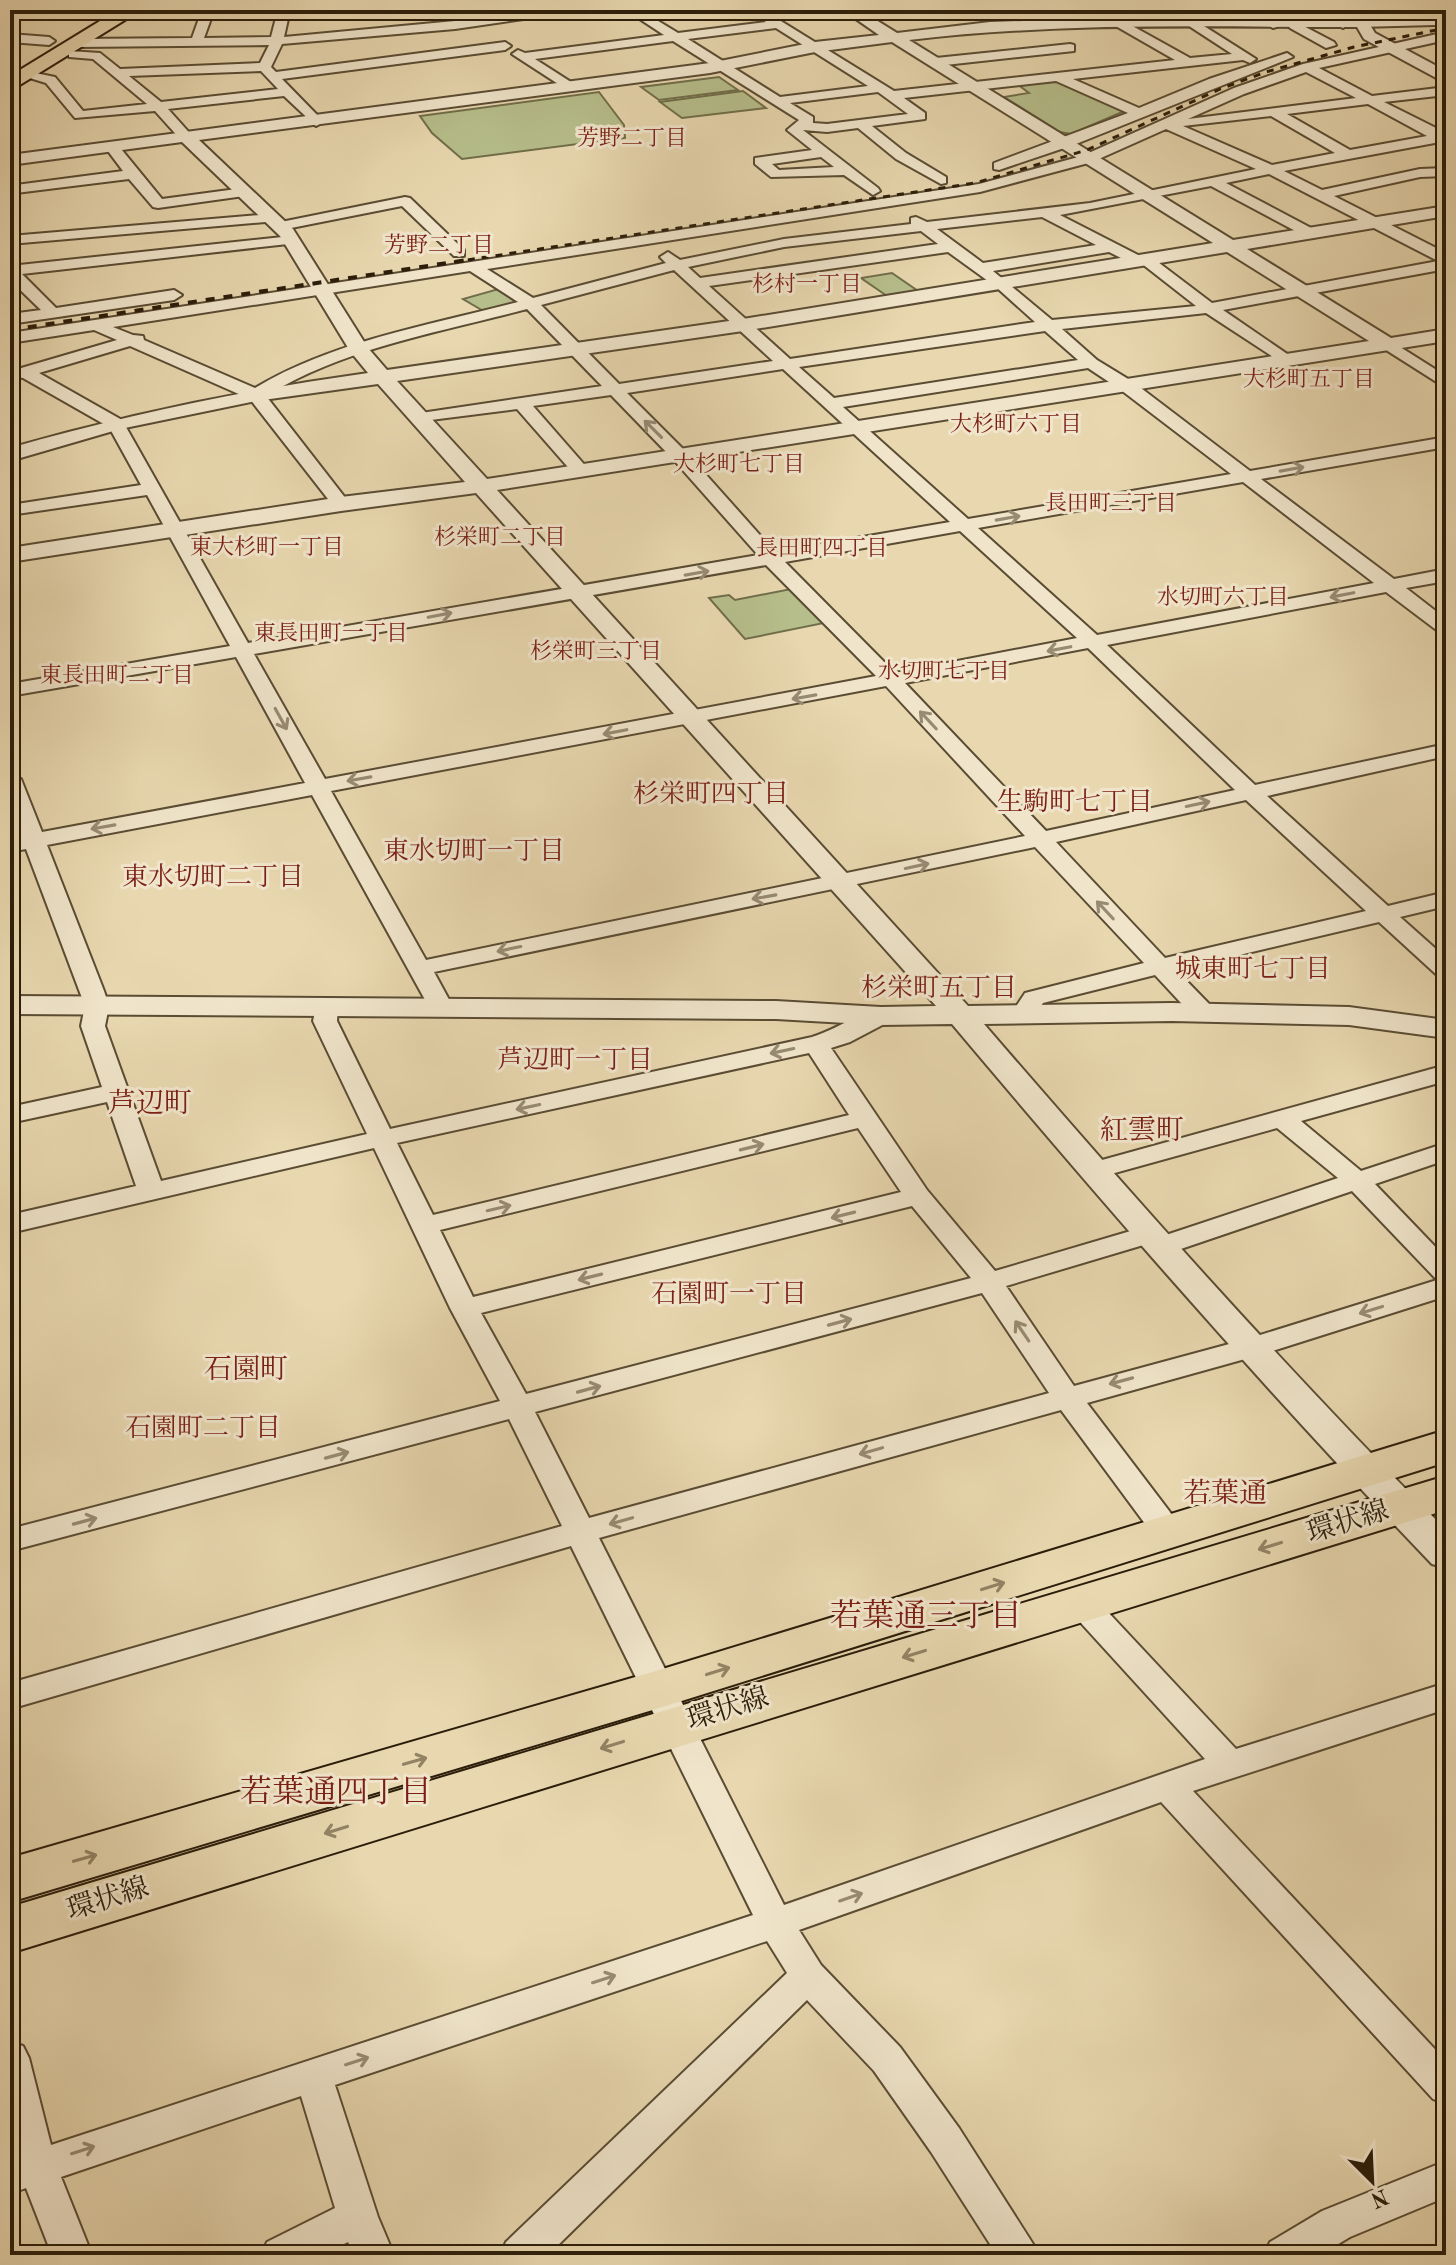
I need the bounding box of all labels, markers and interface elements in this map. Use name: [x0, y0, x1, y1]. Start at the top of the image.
district label: 芳野二丁目: [577, 126, 687, 150]
district label: 芳野二丁目: [384, 233, 494, 257]
district label: 杉村一丁目: [752, 272, 862, 296]
district label: 大杉町五丁目: [1243, 367, 1375, 391]
district label: 大杉町六丁目: [950, 412, 1082, 436]
one-way arrow: [644, 420, 663, 439]
district label: 大杉町七丁目: [673, 452, 805, 476]
one-way arrow: [1279, 461, 1304, 476]
district label: 長田町三丁目: [1045, 491, 1177, 515]
one-way arrow: [995, 510, 1020, 525]
district label: 杉栄町二丁目: [434, 525, 566, 549]
district label: 東大杉町一丁目: [190, 535, 344, 559]
district label: 長田町四丁目: [756, 536, 888, 560]
one-way arrow: [684, 564, 709, 579]
district label: 水切町六丁目: [1157, 585, 1289, 609]
one-way arrow: [1330, 588, 1355, 603]
one-way arrow: [427, 607, 453, 622]
district label: 東長田町一丁目: [254, 621, 408, 645]
district label: 杉栄町三丁目: [530, 639, 662, 663]
one-way arrow: [1047, 642, 1072, 657]
district label: 水切町七丁目: [878, 659, 1010, 683]
district label: 東長田町二丁目: [40, 663, 194, 687]
one-way arrow: [791, 691, 817, 706]
one-way arrow: [273, 706, 289, 730]
one-way arrow: [919, 710, 937, 730]
one-way arrow: [602, 725, 628, 740]
one-way arrow: [347, 773, 372, 788]
district label: 杉栄町四丁目: [633, 780, 789, 808]
district label: 生駒町七丁目: [997, 788, 1153, 816]
one-way arrow: [1184, 796, 1210, 811]
one-way arrow: [91, 821, 117, 836]
district label: 東水切町一丁目: [383, 837, 565, 865]
one-way arrow: [903, 858, 929, 873]
district label: 東水切町二丁目: [122, 863, 304, 891]
one-way arrow: [751, 890, 777, 905]
one-way arrow: [1097, 900, 1115, 920]
one-way arrow: [497, 942, 522, 957]
district label: 城東町七丁目: [1175, 955, 1331, 983]
district label: 杉栄町五丁目: [861, 974, 1017, 1002]
one-way arrow: [770, 1044, 796, 1059]
district label: 芦辺町一丁目: [497, 1046, 653, 1074]
district label: 芦辺町: [108, 1088, 192, 1119]
one-way arrow: [516, 1100, 542, 1115]
district label: 紅雲町: [1100, 1115, 1184, 1146]
one-way arrow: [738, 1139, 764, 1154]
one-way arrow: [486, 1200, 511, 1215]
one-way arrow: [830, 1208, 856, 1223]
one-way arrow: [578, 1271, 604, 1286]
district label: 石園町一丁目: [651, 1280, 807, 1308]
one-way arrow: [1359, 1303, 1385, 1318]
one-way arrow: [826, 1314, 852, 1329]
one-way arrow: [1014, 1321, 1030, 1343]
district label: 石園町: [204, 1355, 288, 1385]
one-way arrow: [1109, 1375, 1135, 1390]
one-way arrow: [575, 1380, 601, 1395]
district label: 石園町二丁目: [125, 1414, 281, 1442]
one-way arrow: [858, 1444, 884, 1459]
one-way arrow: [324, 1446, 349, 1461]
district label: 若葉通: [1183, 1478, 1267, 1509]
street label: 環状線: [1303, 1494, 1392, 1549]
one-way arrow: [72, 1512, 98, 1527]
one-way arrow: [608, 1514, 634, 1529]
one-way arrow: [1258, 1539, 1284, 1554]
one-way arrow: [979, 1578, 1005, 1593]
district label: 若葉通三丁目: [830, 1598, 1022, 1634]
one-way arrow: [902, 1647, 928, 1662]
one-way arrow: [704, 1663, 730, 1678]
street label: 環状線: [683, 1681, 772, 1736]
one-way arrow: [599, 1738, 625, 1753]
one-way arrow: [401, 1753, 427, 1768]
district label: 若葉通四丁目: [240, 1774, 432, 1810]
one-way arrow: [324, 1823, 350, 1838]
one-way arrow: [71, 1850, 97, 1865]
street label: 環状線: [63, 1871, 152, 1926]
one-way arrow: [838, 1889, 863, 1903]
one-way arrow: [592, 1971, 617, 1986]
one-way arrow: [344, 2052, 369, 2067]
north arrow: [1332, 2141, 1412, 2221]
one-way arrow: [70, 2142, 96, 2157]
text: N: [1367, 2184, 1391, 2211]

